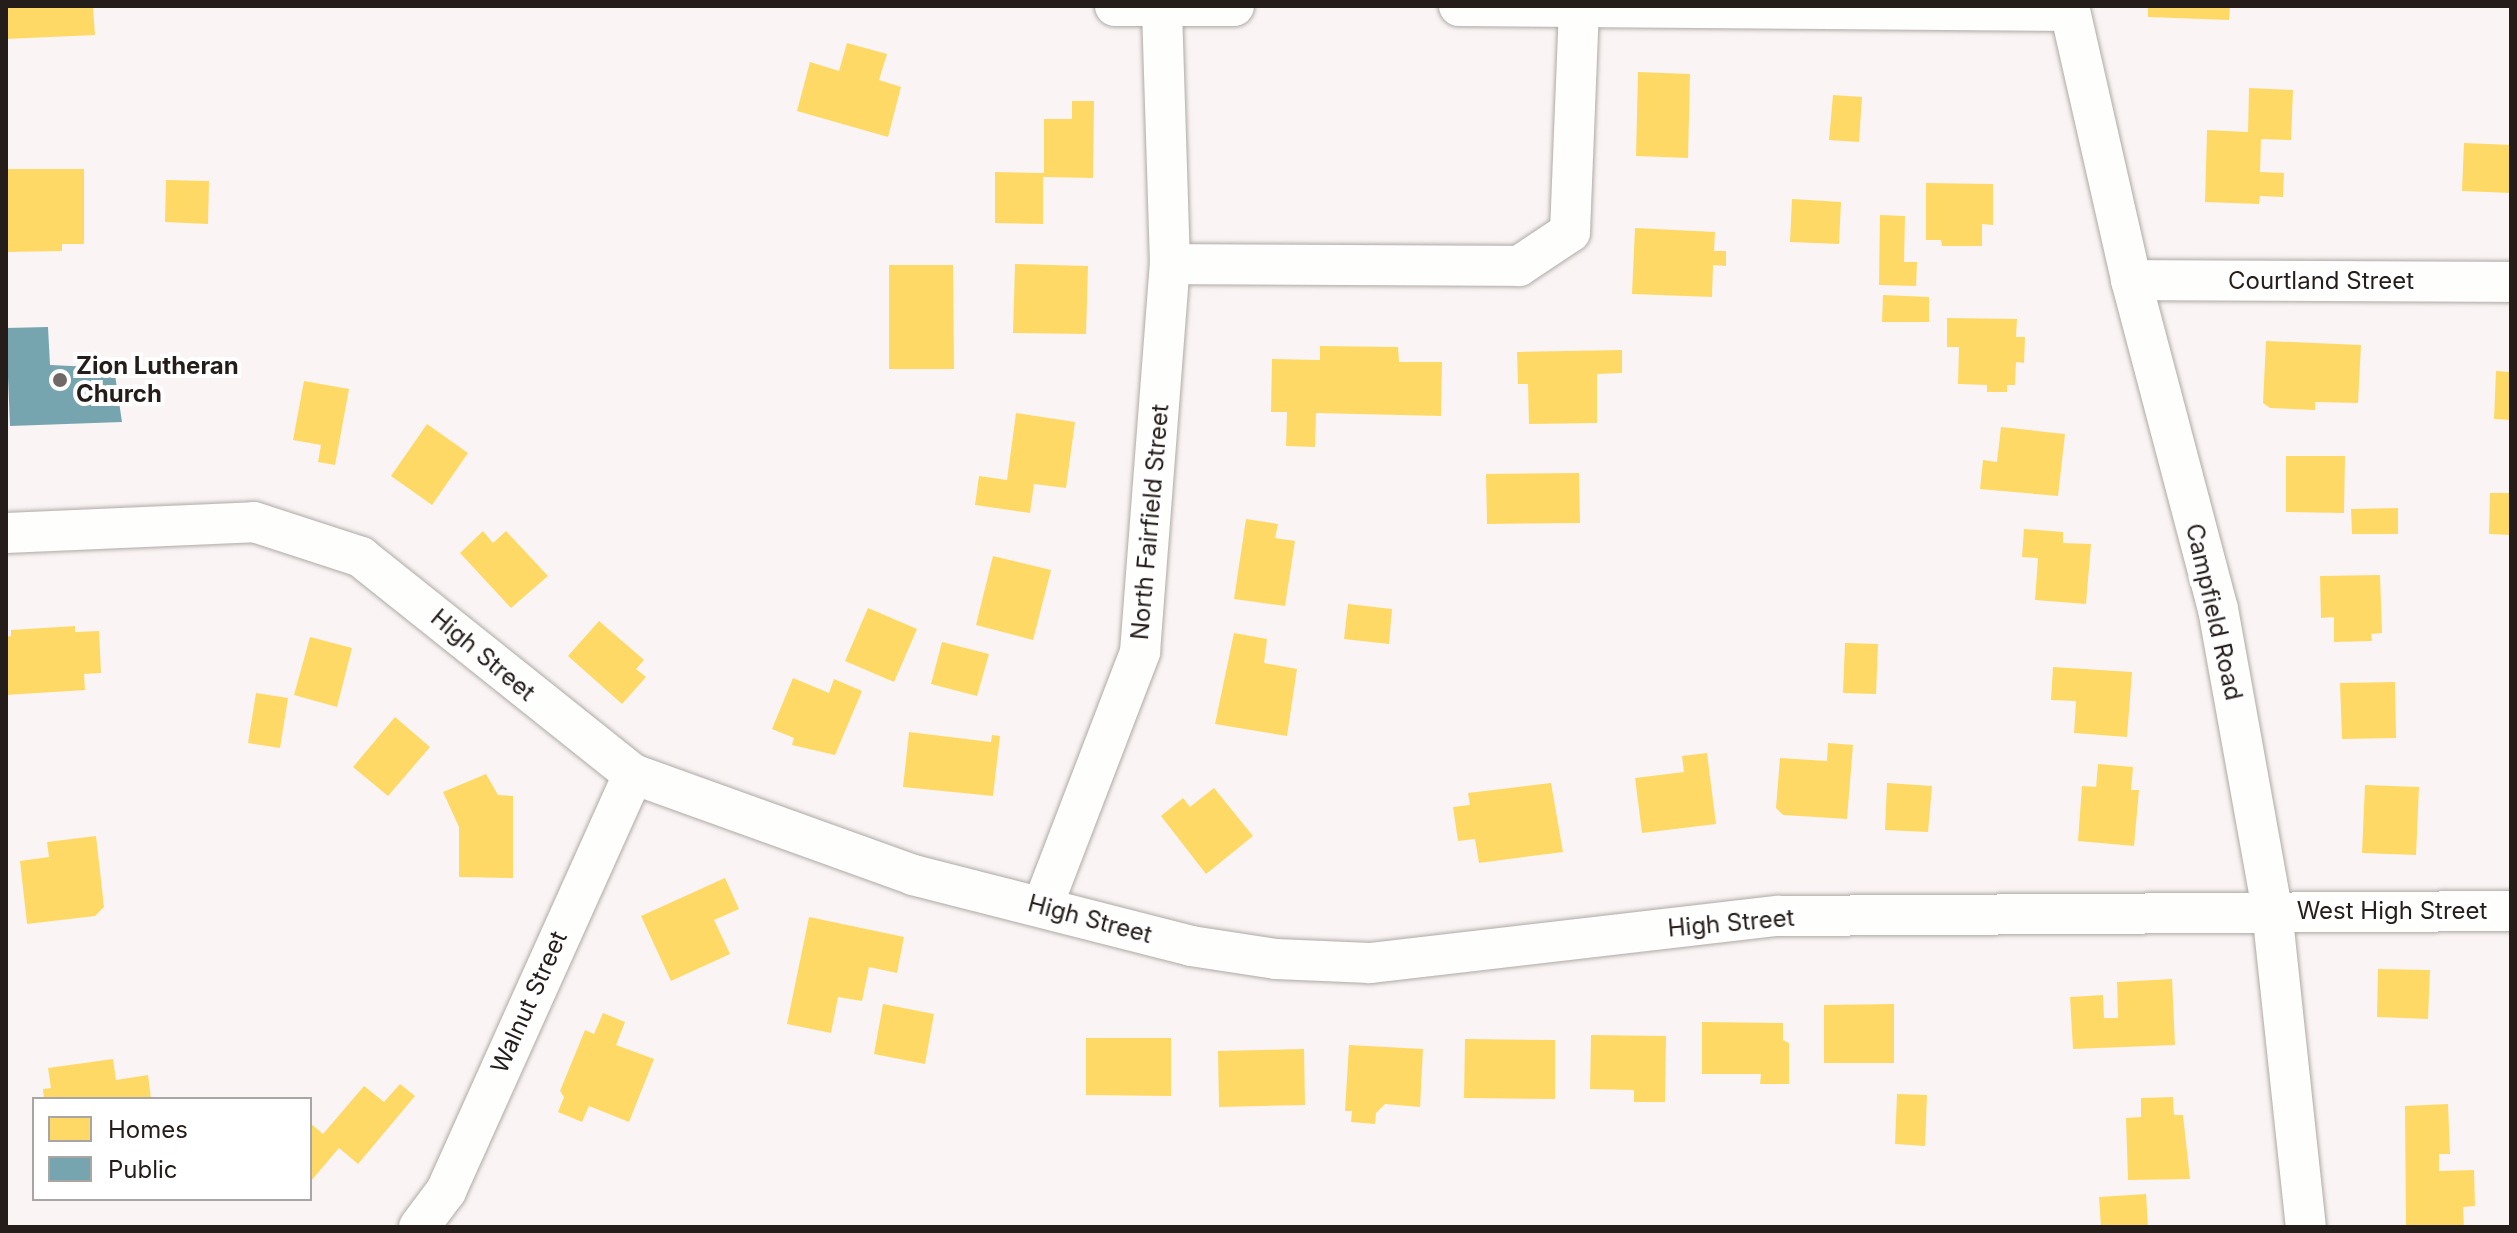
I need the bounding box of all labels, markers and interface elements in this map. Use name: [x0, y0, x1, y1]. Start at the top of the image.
street label: Courtland Street: [2228, 267, 2414, 295]
place label: Zion Lutheran Church: [76, 352, 239, 408]
marker: Zion Lutheran Church: [51, 371, 69, 389]
street label: North Fairfield Street: [1125, 403, 1175, 641]
street label: Campfield Road: [2180, 521, 2248, 703]
street label: High Street: [425, 603, 541, 707]
street label: High Street: [1025, 889, 1155, 949]
street label: West High Street: [2297, 897, 2487, 925]
street label: High Street: [1666, 903, 1796, 943]
street label: Walnut Street: [485, 927, 573, 1077]
legend: [32, 1097, 312, 1201]
text: Homes: [108, 1115, 188, 1144]
text: Public: [108, 1155, 178, 1184]

